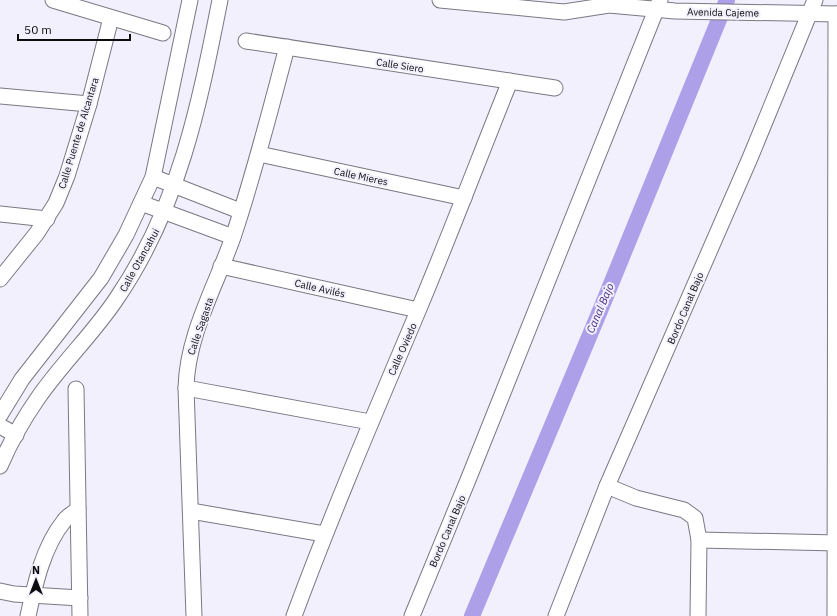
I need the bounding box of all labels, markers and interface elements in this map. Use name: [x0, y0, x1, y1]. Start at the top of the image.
street label: Avenida Cajeme: [687, 5, 760, 20]
scale bar: [18, 16, 130, 42]
text: 50 m: [24, 22, 52, 37]
street label: Calle Siero: [375, 55, 425, 76]
street label: Calle Puente de Alcantara: [55, 75, 102, 190]
street label: Calle Mieres: [333, 164, 389, 189]
street label: Calle Otancahui: [117, 226, 162, 294]
street label: Bordo Canal Bajo: [664, 270, 707, 346]
street label: Calle Avilés: [293, 276, 347, 301]
water label: Canal Bajo: [583, 281, 617, 335]
street label: Calle Sagasta: [185, 295, 217, 357]
street label: Calle Oviedo: [385, 321, 420, 378]
street label: Bordo Canal Bajo: [426, 493, 469, 569]
north arrow: [16, 560, 56, 600]
text: N: [32, 563, 40, 577]

